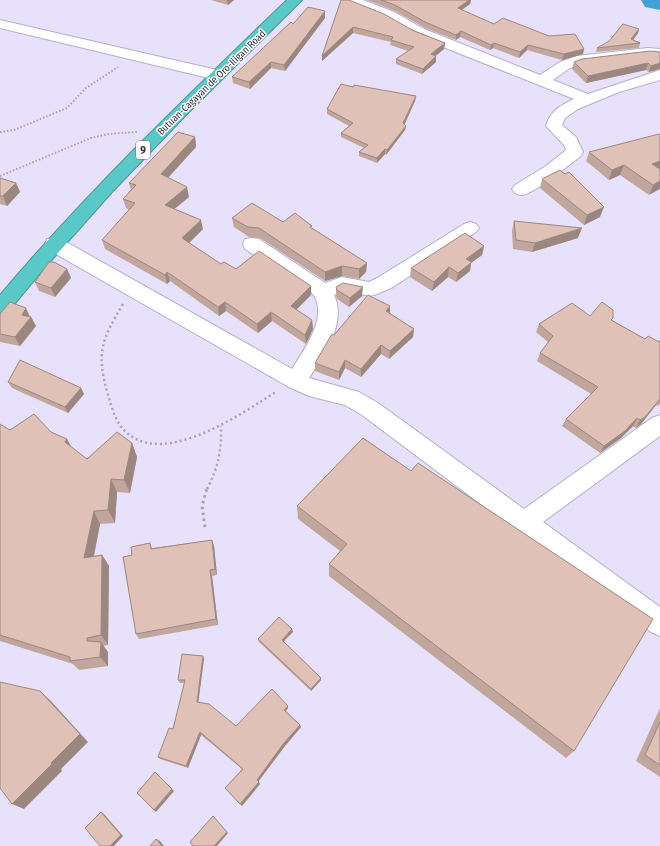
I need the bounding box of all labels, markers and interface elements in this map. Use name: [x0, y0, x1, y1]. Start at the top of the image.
street label: Butuan-Cagayan de Oro-Iligan Road: [155, 28, 268, 138]
road number: 9: [136, 141, 150, 159]

